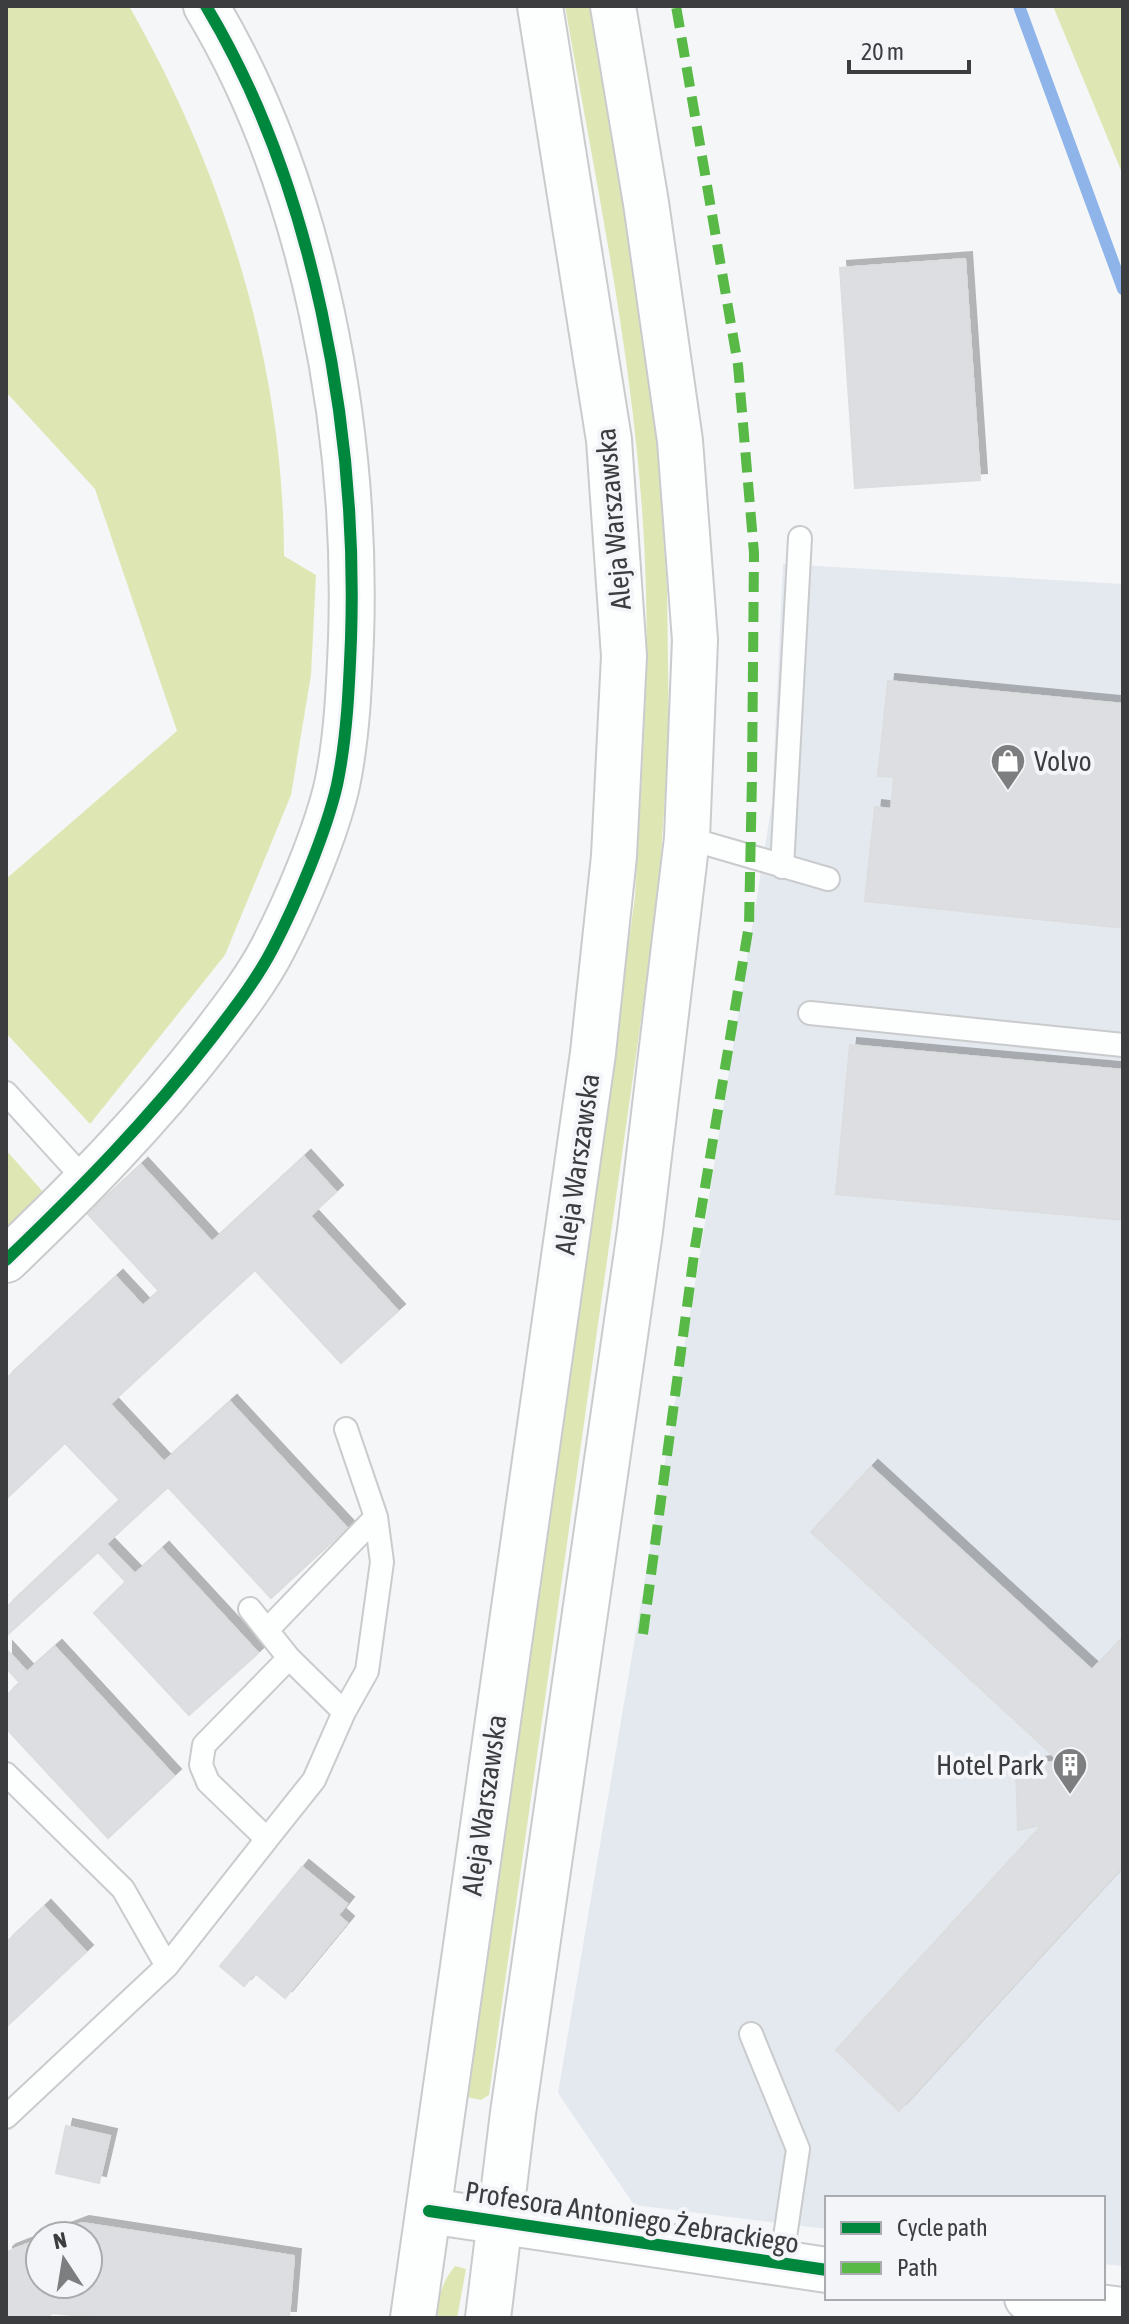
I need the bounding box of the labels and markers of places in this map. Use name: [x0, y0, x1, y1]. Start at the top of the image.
shop icon: Volvo: [989, 742, 1027, 792]
place label: Volvo: [1034, 745, 1092, 777]
building icon: Hotel Park: [1051, 1746, 1089, 1796]
place label: Hotel Park: [936, 1749, 1044, 1781]

